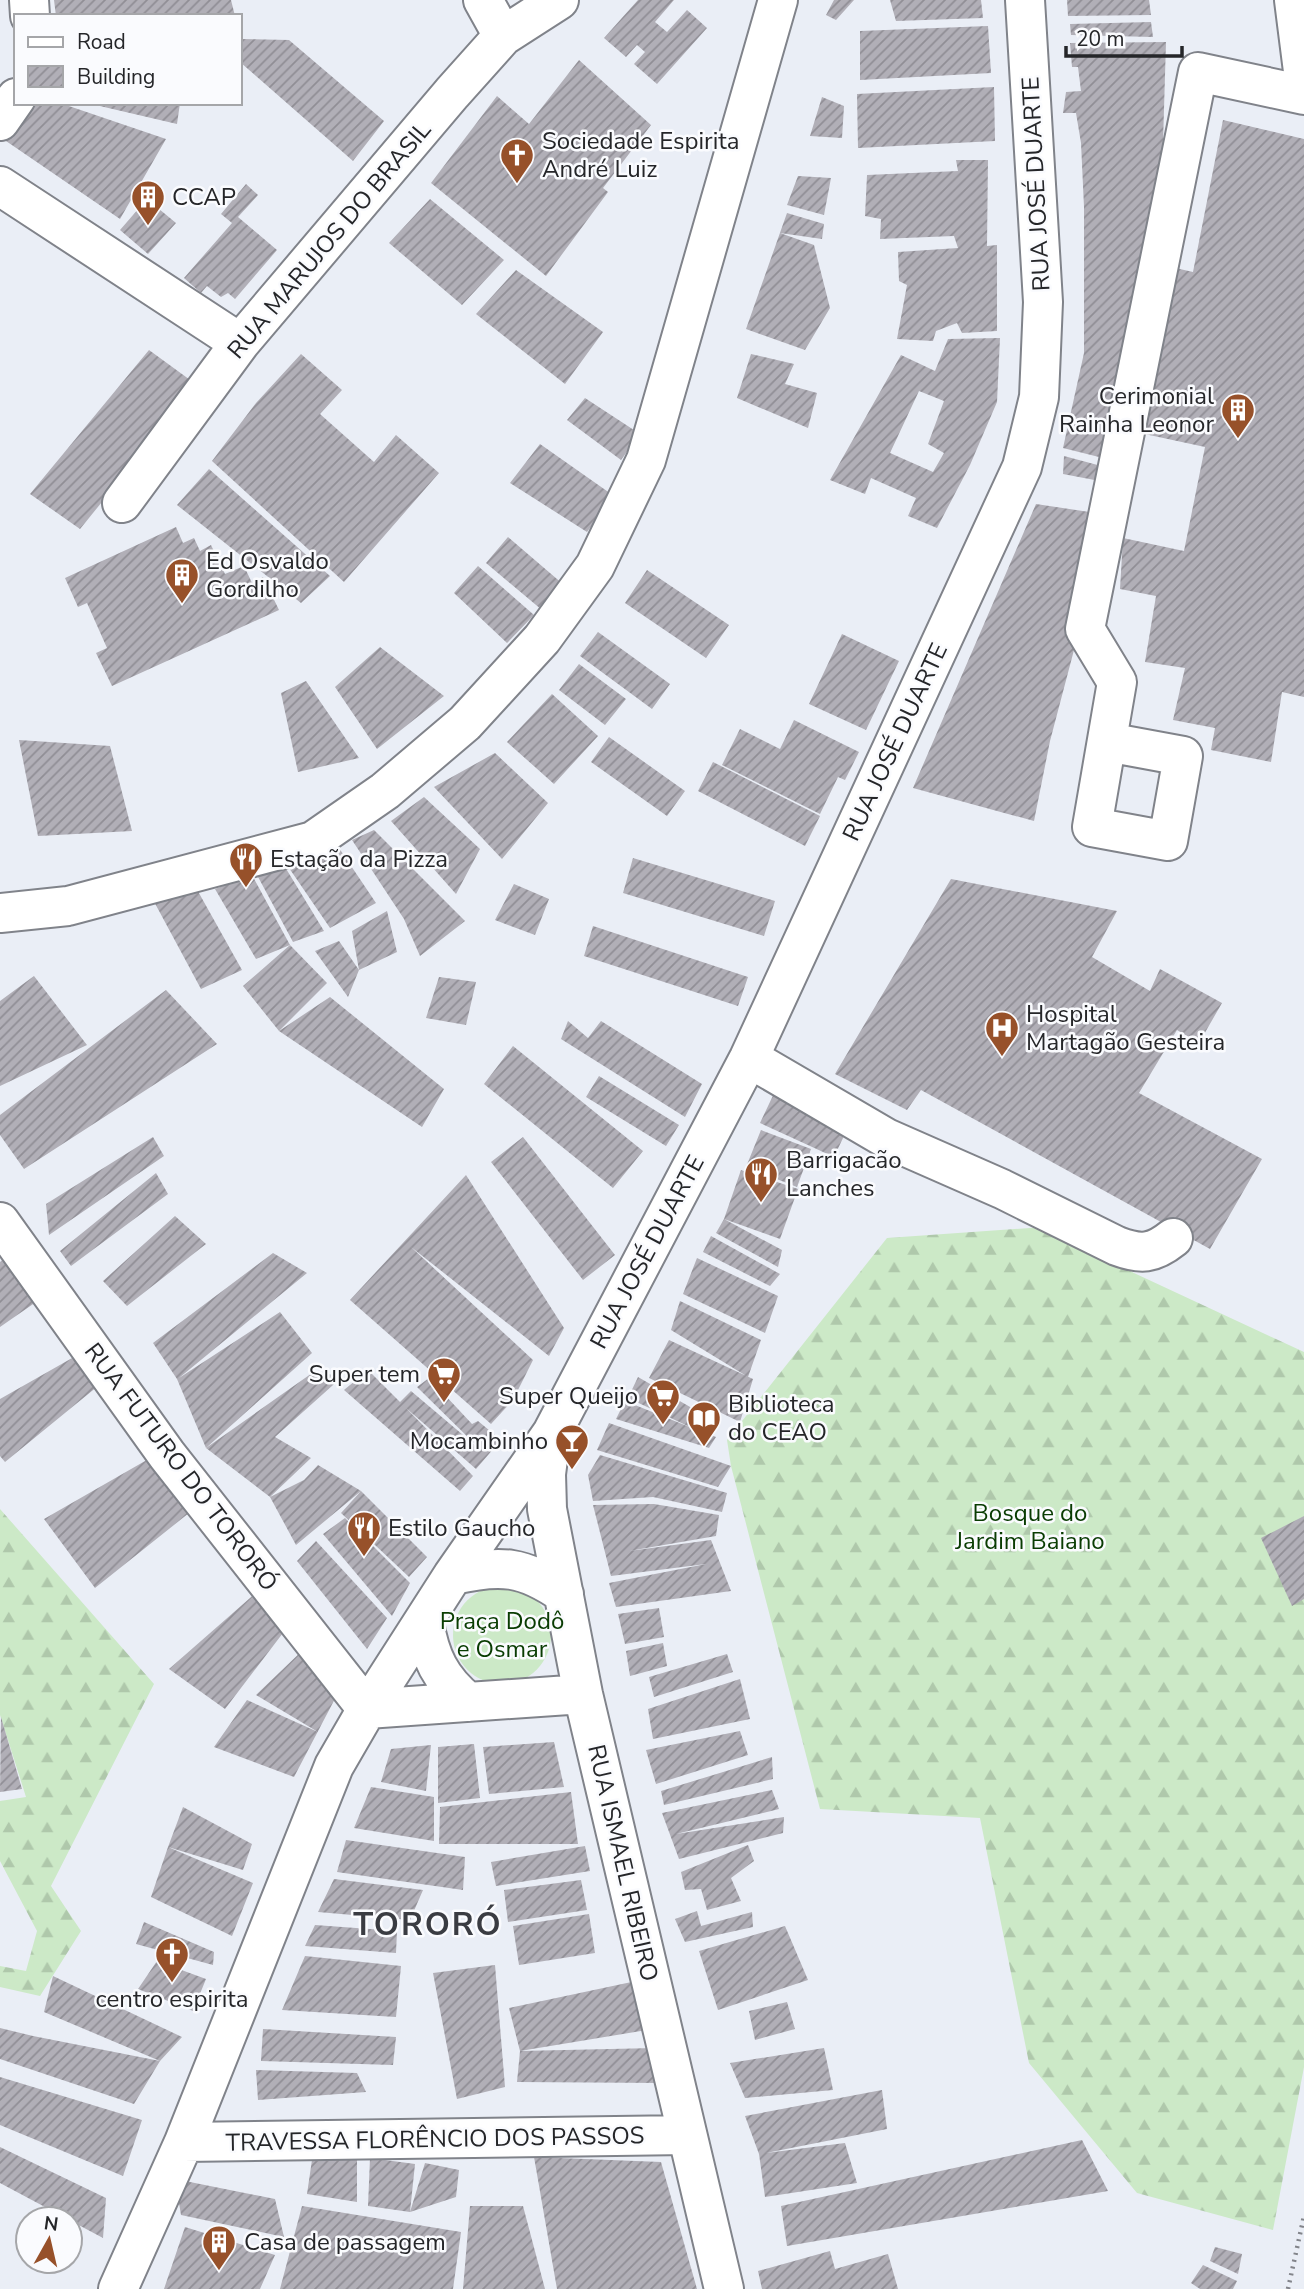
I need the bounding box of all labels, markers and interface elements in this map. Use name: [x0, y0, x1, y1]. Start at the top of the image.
legend: [14, 14, 242, 105]
scale bar: [1066, 14, 1182, 58]
text: 20 m: [1076, 25, 1125, 53]
text: Road: [77, 28, 126, 56]
text: Building: [77, 63, 155, 91]
street label: RUA JOSÉ DUARTE: [1014, 76, 1058, 292]
street label: RUA MARUJOS DO BRASIL: [220, 115, 438, 365]
place label: Sociedade Espirita André Luiz: [542, 125, 739, 185]
church icon: Sociedade Espirita André Luiz: [498, 136, 536, 185]
building icon: CCAP: [129, 178, 167, 227]
place label: CCAP: [172, 181, 236, 213]
place label: Cerimonial Rainha Leonor: [1059, 380, 1214, 440]
building icon: Cerimonial Rainha Leonor: [1219, 391, 1257, 440]
place label: Ed Osvaldo Gordilho: [206, 545, 329, 605]
building icon: Ed Osvaldo Gordilho: [163, 556, 201, 605]
street label: RUA JOSÉ DUARTE: [835, 638, 955, 846]
restaurant icon: Estação da Pizza: [227, 840, 265, 889]
place label: Estação da Pizza: [270, 843, 448, 875]
place label: Hospital Martagão Gesteira: [1026, 998, 1225, 1058]
hospital icon: Hospital Martagão Gesteira: [983, 1009, 1021, 1058]
place label: Barrigacão Lanches: [786, 1144, 902, 1204]
street label: RUA JOSÉ DUARTE: [582, 1150, 712, 1354]
restaurant icon: Barrigacão Lanches: [742, 1155, 780, 1204]
street label: RUA FUTURO DO TORORÓ: [77, 1336, 285, 1598]
supermarket icon: Super tem: [425, 1355, 463, 1404]
place label: Super tem: [309, 1358, 420, 1390]
supermarket icon: Super Queijo: [644, 1377, 682, 1426]
place label: Super Queijo: [499, 1380, 638, 1412]
place label: Biblioteca do CEAO: [728, 1388, 834, 1448]
library icon: Biblioteca do CEAO: [685, 1399, 723, 1448]
bar icon: Mocambinho: [553, 1422, 591, 1471]
place label: Mocambinho: [410, 1425, 548, 1457]
park label: Bosque do Jardim Baiano: [954, 1497, 1105, 1557]
restaurant icon: Estilo Gaucho: [345, 1509, 383, 1558]
place label: Estilo Gaucho: [388, 1512, 535, 1544]
park label: Praça Dodô e Osmar: [440, 1605, 564, 1665]
street label: RUA ISMAEL RIBEIRO: [580, 1741, 666, 1985]
district label: TORORÓ: [353, 1903, 503, 1946]
church icon: centro espirita: [153, 1935, 191, 1984]
place label: centro espirita: [96, 1983, 248, 2015]
street label: TRAVESSA FLORÊNCIO DOS PASSOS: [225, 2119, 645, 2159]
north arrow: [14, 2205, 84, 2275]
text: N: [42, 2210, 60, 2238]
building icon: Casa de passagem: [200, 2223, 238, 2272]
place label: Casa de passagem: [244, 2226, 446, 2258]

